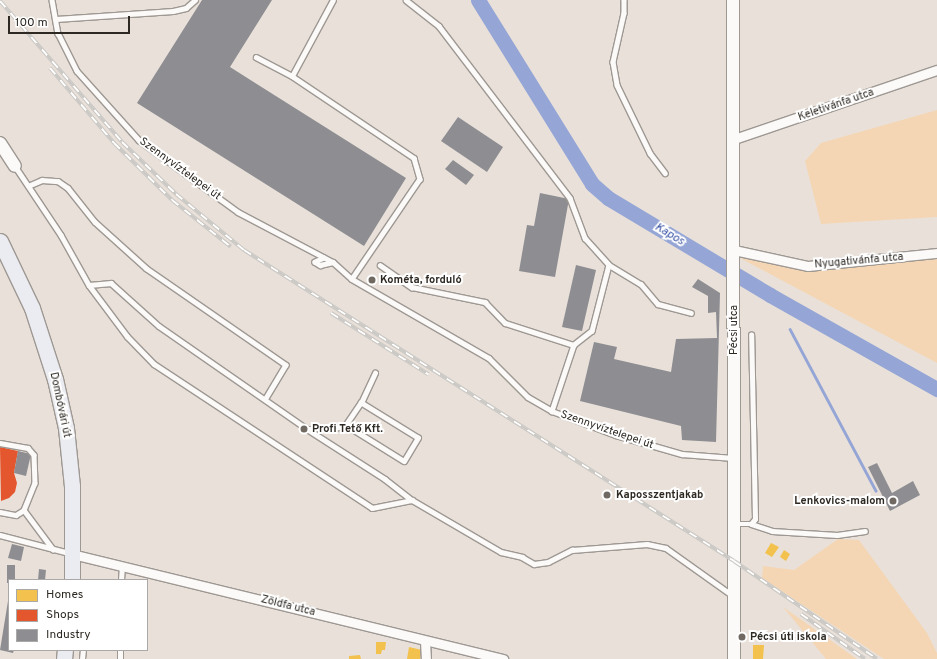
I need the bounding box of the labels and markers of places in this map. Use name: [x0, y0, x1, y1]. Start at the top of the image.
place label: Kométa, forduló: [380, 273, 462, 287]
marker: Kométa, forduló: [367, 275, 377, 285]
place label: Profi Tető Kft.: [312, 422, 383, 436]
marker: Profi Tető Kft.: [299, 424, 309, 434]
place label: Kaposszentjakab: [616, 488, 703, 502]
marker: Kaposszentjakab: [601, 489, 613, 501]
place label: Lenkovics-malom: [794, 494, 885, 508]
marker: Lenkovics-malom: [888, 496, 898, 506]
place label: Pécsi úti iskola: [750, 630, 827, 644]
marker: Pécsi úti iskola: [737, 632, 747, 642]

